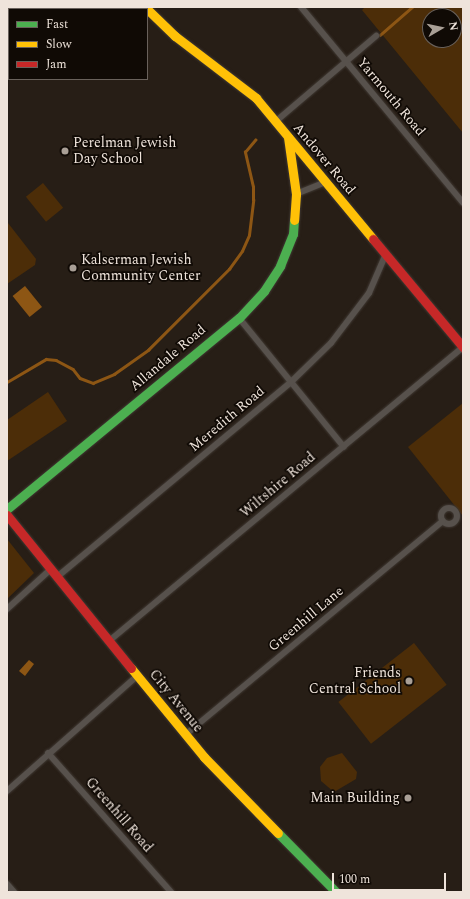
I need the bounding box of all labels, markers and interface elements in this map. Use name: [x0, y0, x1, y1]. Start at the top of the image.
legend: [8, 8, 148, 80]
north arrow: [422, 8, 462, 48]
text: Fast: [46, 15, 68, 34]
text: N: [444, 20, 462, 32]
text: Slow: [46, 35, 71, 54]
street label: Yarmouth Road: [353, 54, 429, 140]
text: Jam: [46, 55, 67, 74]
street label: Andover Road: [289, 120, 359, 198]
place label: Perelman Jewish Day School: [73, 135, 176, 168]
marker: Perelman Jewish Day School: [60, 146, 70, 156]
place label: Kalserman Jewish Community Center: [81, 252, 201, 284]
marker: Kalserman Jewish Community Center: [68, 263, 78, 273]
street label: Allandale Road: [127, 321, 209, 395]
street label: Meredith Road: [186, 383, 268, 455]
street label: Wiltshire Road: [237, 449, 319, 521]
street label: Greenhill Lane: [265, 583, 347, 655]
place label: Friends Central School: [309, 665, 401, 698]
street label: City Avenue: [146, 666, 206, 736]
marker: Friends Central School: [404, 676, 414, 686]
street label: Greenhill Road: [82, 774, 156, 856]
place label: Main Building: [310, 790, 400, 806]
marker: Main Building: [403, 793, 413, 803]
scale bar: [334, 865, 448, 891]
text: 100 m: [339, 870, 370, 889]

